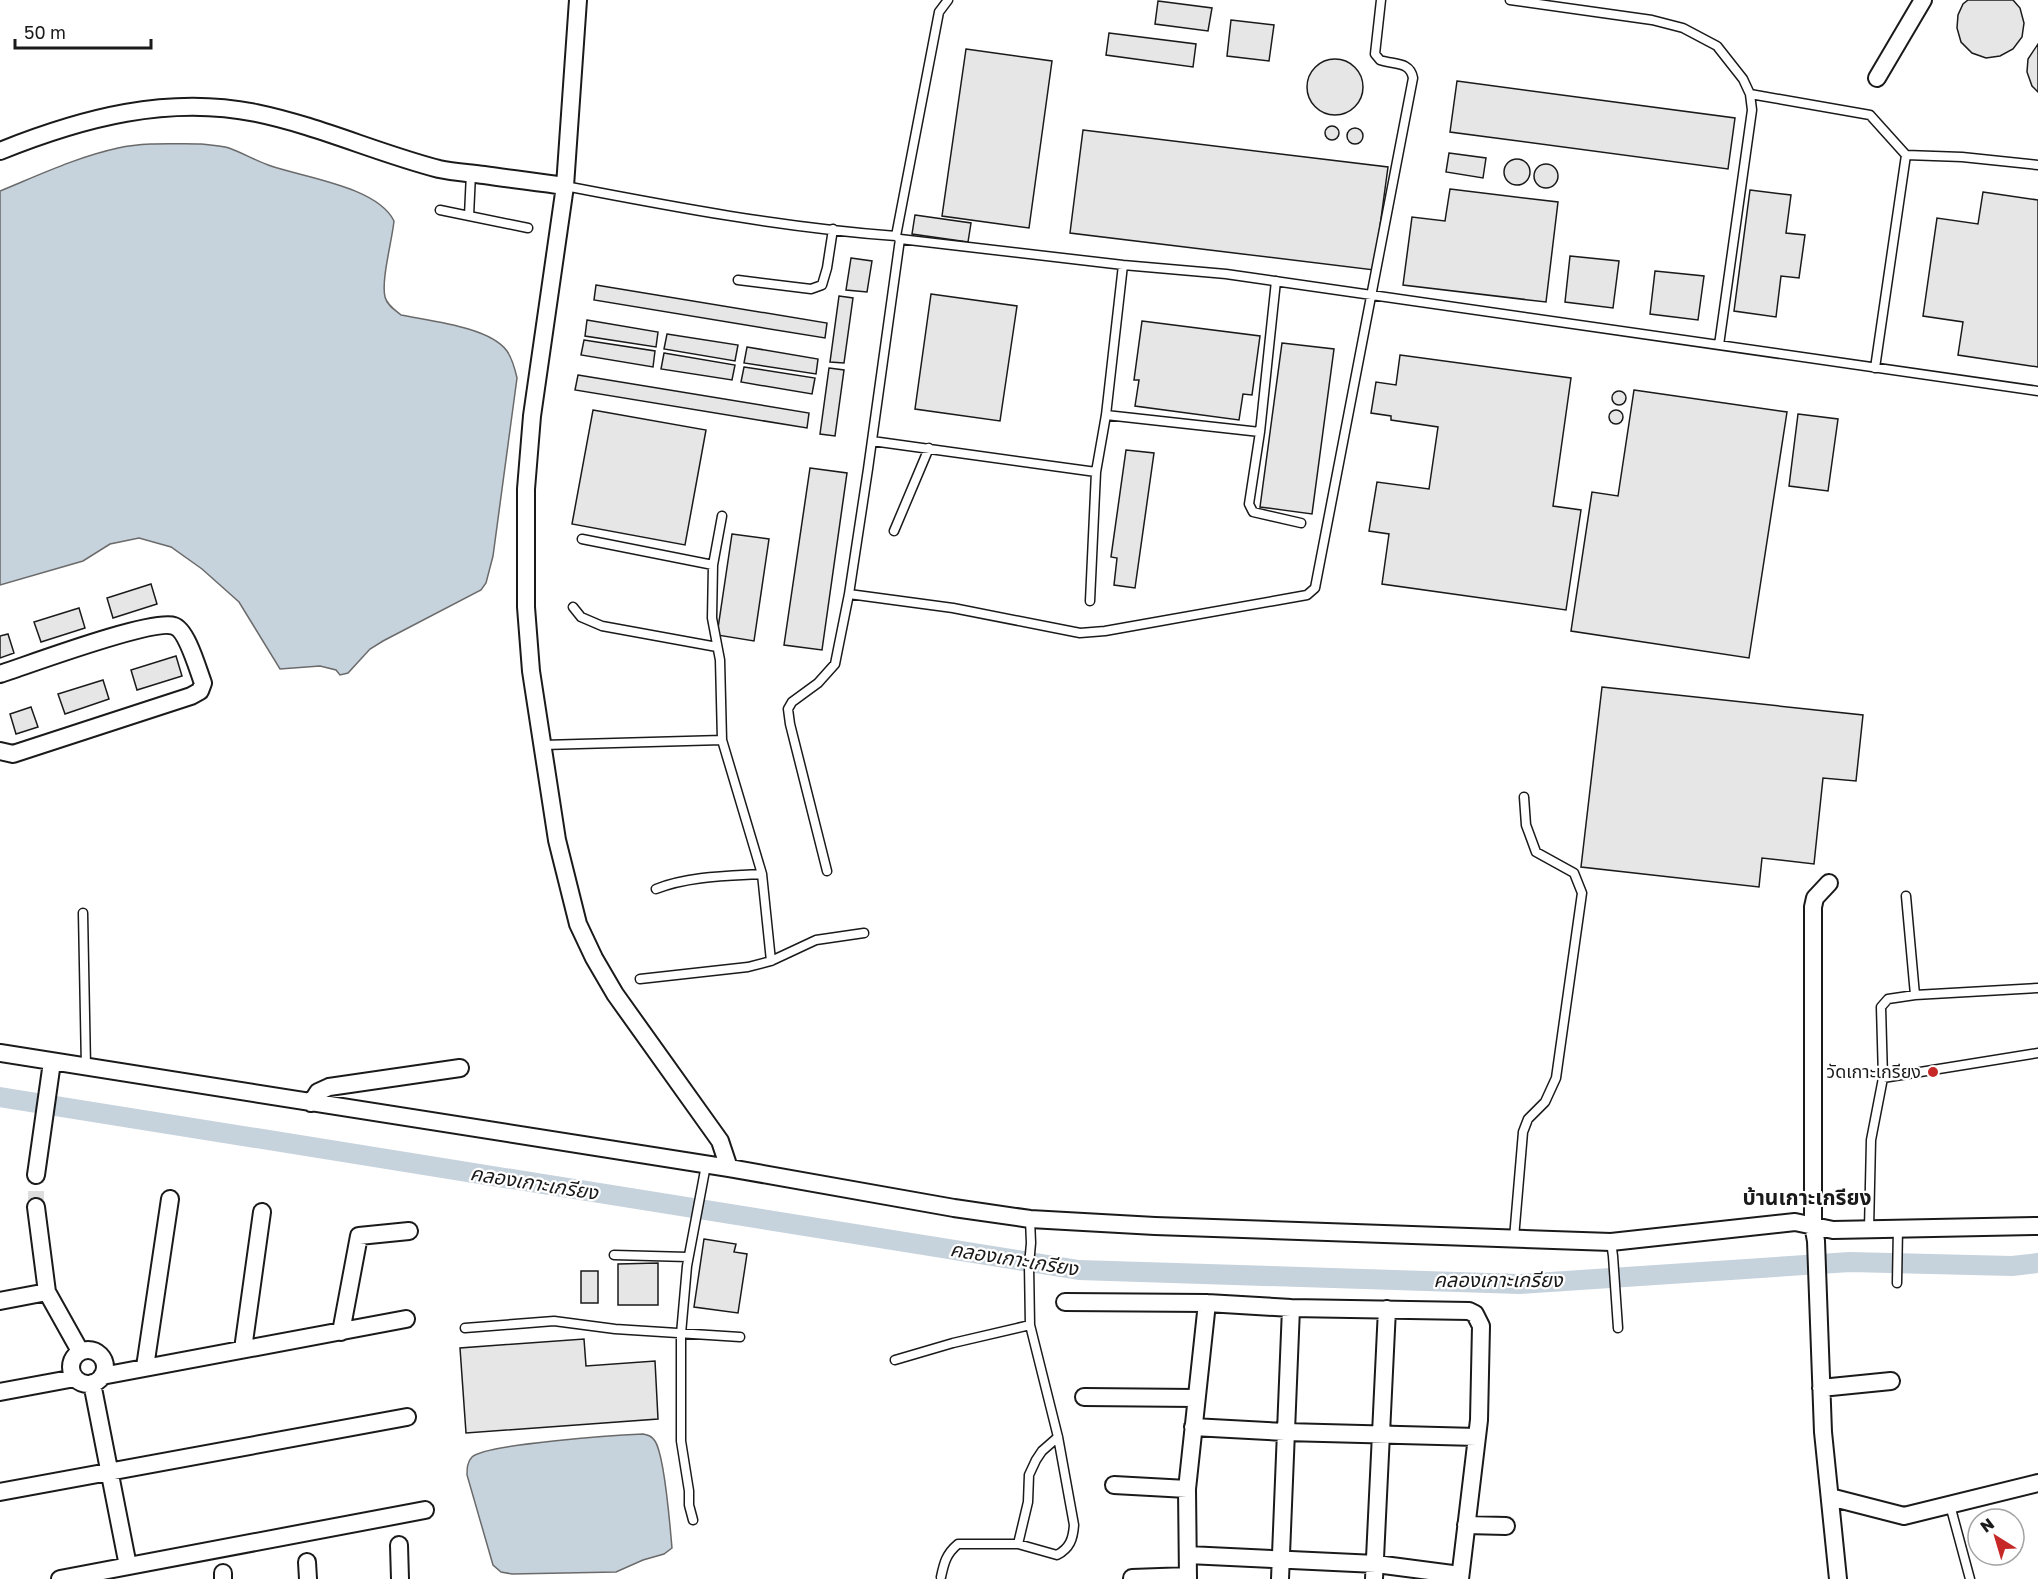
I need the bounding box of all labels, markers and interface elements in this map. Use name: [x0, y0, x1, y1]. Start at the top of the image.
scale bar: [15, 12, 152, 50]
text: 50 m: [24, 21, 66, 43]
place label: วัดเกาะเกรียง: [1826, 1060, 1921, 1082]
marker: วัดเกาะเกรียง: [1926, 1065, 1940, 1079]
water label: คลองเกาะเกรียง: [469, 1160, 601, 1204]
district label: บ้านเกาะเกรียง: [1742, 1184, 1872, 1210]
water label: คลองเกาะเกรียง: [949, 1236, 1081, 1280]
water label: คลองเกาะเกรียง: [1434, 1267, 1564, 1291]
north arrow: [1966, 1507, 2026, 1567]
text: N: [1976, 1513, 1998, 1537]

